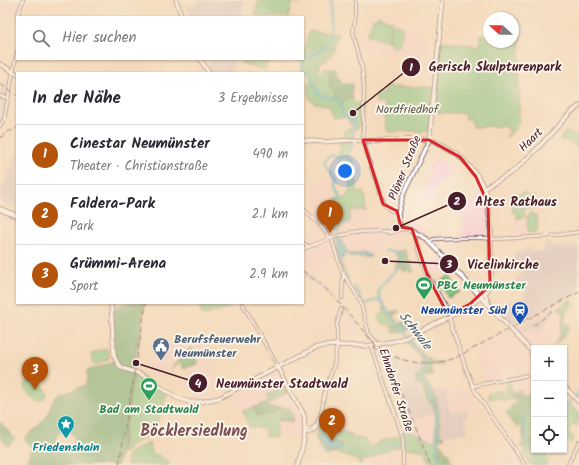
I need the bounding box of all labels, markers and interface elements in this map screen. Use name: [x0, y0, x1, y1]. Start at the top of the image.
north arrow: [483, 12, 519, 48]
search box: [16, 16, 304, 60]
text: Hier suchen: [62, 26, 136, 50]
icon: search: [30, 27, 52, 49]
callout: Gerisch Skulpturenpark: [401, 54, 569, 79]
text: Gerisch Skulpturenpark: [429, 57, 562, 78]
text: 1: [409, 58, 413, 77]
text: In der Nähe: [32, 85, 121, 112]
text: 3 Ergebnisse: [218, 88, 288, 109]
park label: Nordfriedhof: [376, 100, 440, 119]
street label: Haart: [514, 123, 548, 157]
text: Cinestar Neumünster: [70, 132, 210, 156]
street label: Plöner Straße: [383, 132, 427, 203]
text: 1: [43, 144, 47, 165]
text: 490 m: [252, 144, 288, 165]
text: Theater · Christianstraße: [70, 156, 208, 177]
your location: [335, 161, 355, 181]
callout: Altes Rathaus: [447, 188, 565, 213]
text: Faldera-Park: [70, 192, 155, 216]
text: 2: [454, 192, 461, 211]
text: Altes Rathaus: [475, 192, 557, 213]
pin: 1: [317, 200, 343, 233]
text: 2: [41, 204, 49, 225]
text: 2.1 km: [252, 204, 288, 225]
text: Park: [70, 216, 94, 237]
callout: Vicelinkirche: [439, 251, 546, 276]
text: Grümmi-Arena: [70, 252, 166, 276]
text: 3: [445, 255, 453, 274]
text: Vicelinkirche: [467, 255, 539, 276]
text: 3: [41, 264, 49, 285]
text: 2.9 km: [249, 264, 288, 285]
sports icon: PBC Neumünster: [414, 275, 434, 300]
text: Sport: [70, 276, 98, 297]
place label: PBC Neumünster: [437, 276, 526, 295]
station icon: Neumünster Süd: [510, 300, 530, 325]
place label: Neumünster Süd: [421, 301, 508, 320]
water label: Schwale: [393, 307, 437, 356]
place label: Berufsfeuerwehr Neumünster: [174, 330, 262, 363]
public building icon: Berufsfeuerwehr Neumünster: [151, 336, 171, 361]
map controls: [531, 345, 567, 453]
button: +: [531, 345, 567, 381]
street label: Ehndorfer Straße: [374, 346, 419, 435]
pin: 3: [22, 357, 48, 390]
callout: Neumünster Stadtwald: [188, 370, 356, 395]
text: 4: [195, 374, 202, 393]
text: Neumünster Stadtwald: [216, 374, 349, 395]
sports icon: Bad am Stadtwald: [139, 376, 159, 401]
button: −: [531, 381, 567, 417]
place label: Bad am Stadtwald: [99, 400, 199, 419]
pin: 2: [319, 408, 345, 441]
place icon: Friedenshain: [56, 414, 76, 439]
button: locate: [531, 417, 567, 453]
district label: Böcklersiedlung: [140, 419, 248, 444]
place label: Friedenshain: [32, 438, 100, 457]

